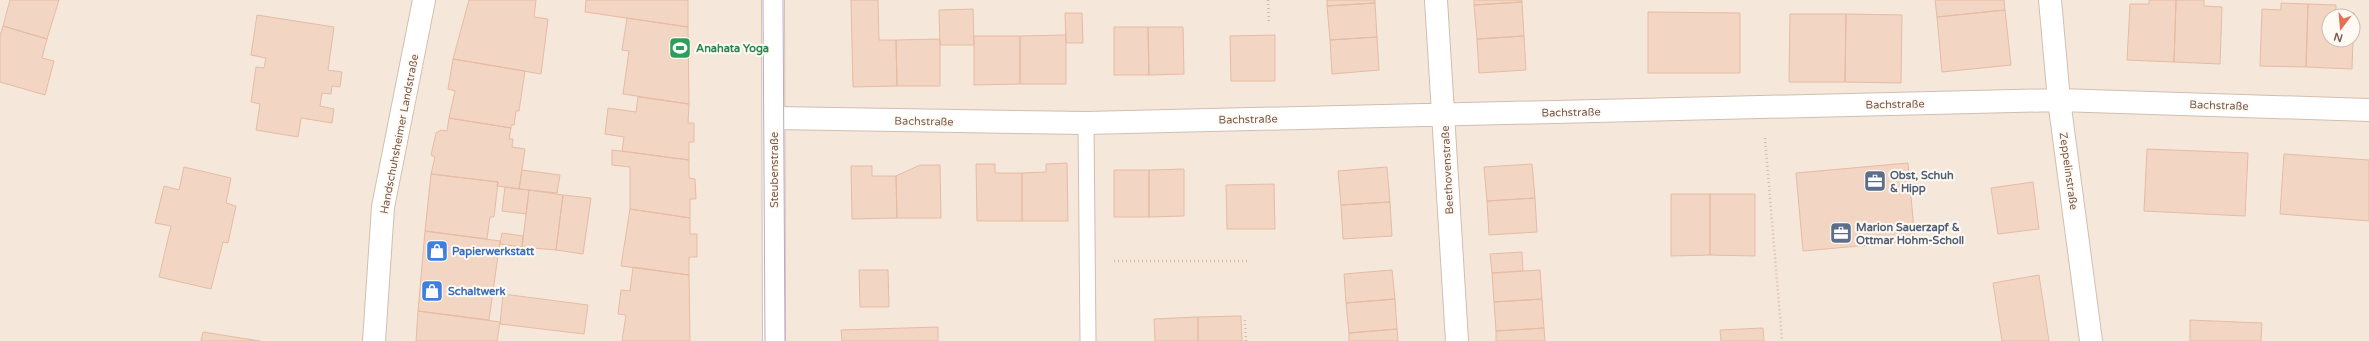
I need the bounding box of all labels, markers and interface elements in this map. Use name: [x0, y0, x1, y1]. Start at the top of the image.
north arrow: [2321, 8, 2361, 48]
text: N: [2332, 30, 2344, 45]
sports icon: Anahata Yoga: [667, 35, 693, 61]
place label: Anahata Yoga: [696, 42, 769, 56]
street label: Handschuhsheimer Landstraße: [378, 53, 421, 215]
street label: Bachstraße: [1865, 97, 1925, 112]
street label: Bachstraße: [2189, 98, 2249, 113]
street label: Bachstraße: [1541, 105, 1601, 120]
street label: Bachstraße: [1218, 112, 1278, 127]
street label: Bachstraße: [894, 114, 954, 129]
street label: Beethovenstraße: [1439, 125, 1456, 215]
street label: Zeppelinstraße: [2057, 131, 2080, 211]
street label: Steubenstraße: [768, 132, 781, 208]
office icon: Obst, Schuh & Hipp: [1862, 168, 1888, 194]
place label: Obst, Schuh & Hipp: [1890, 169, 1954, 196]
office icon: Marion Sauerzapf & Ottmar Hohm-Scholl: [1828, 220, 1854, 246]
place label: Marion Sauerzapf & Ottmar Hohm-Scholl: [1856, 221, 1964, 247]
shop icon: Papierwerkstatt: [424, 238, 450, 264]
place label: Papierwerkstatt: [452, 245, 535, 259]
shop icon: Schaltwerk: [419, 278, 445, 304]
place label: Schaltwerk: [448, 285, 505, 298]

